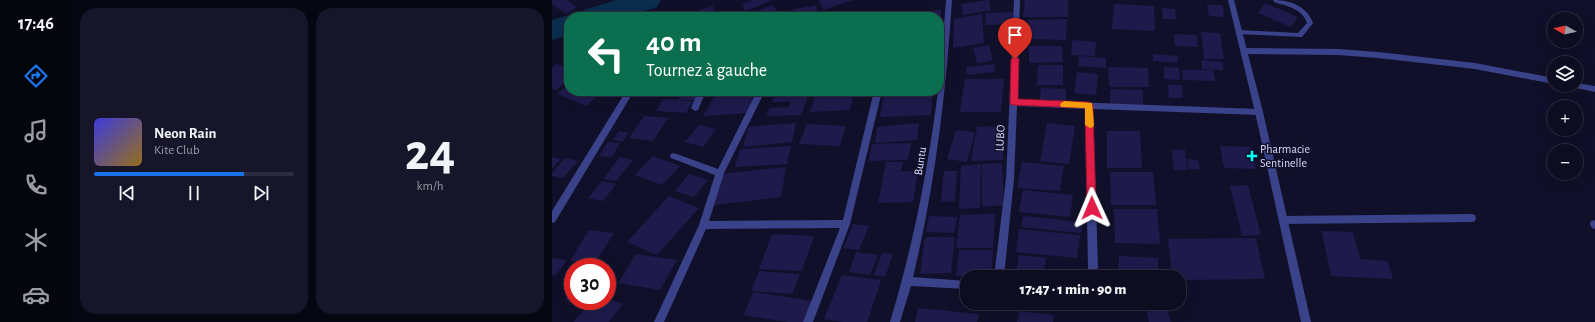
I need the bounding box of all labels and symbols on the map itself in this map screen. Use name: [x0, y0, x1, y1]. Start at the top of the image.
north arrow: [1547, 12, 1583, 48]
pin: [998, 18, 1032, 59]
street label: LUBO: [993, 124, 1007, 152]
place label: Pharmacie Sentinelle: [1260, 143, 1310, 169]
street label: Buntu: [912, 146, 928, 176]
marker: Pharmacie Sentinelle: [1247, 151, 1257, 161]
position arrow: [1071, 187, 1113, 229]
speed limit sign: 30: [564, 258, 616, 310]

